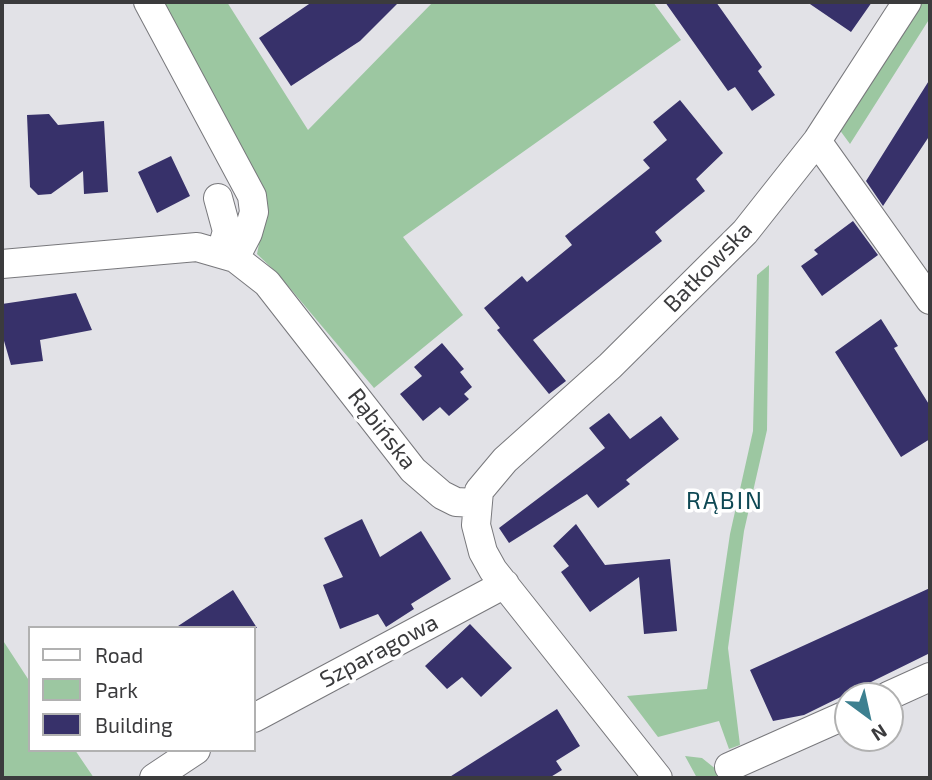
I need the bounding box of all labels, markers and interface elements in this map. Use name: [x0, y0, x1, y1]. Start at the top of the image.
street label: Batkowska: [658, 216, 758, 318]
street label: Rąbińska: [342, 383, 422, 475]
district label: RĄBIN: [687, 487, 763, 515]
street label: Szparagowa: [315, 608, 443, 694]
legend: [28, 626, 256, 752]
text: Road: [95, 642, 143, 667]
text: Park: [95, 677, 138, 702]
north arrow: [834, 682, 904, 752]
text: Building: [95, 712, 173, 737]
text: N: [868, 720, 892, 747]

